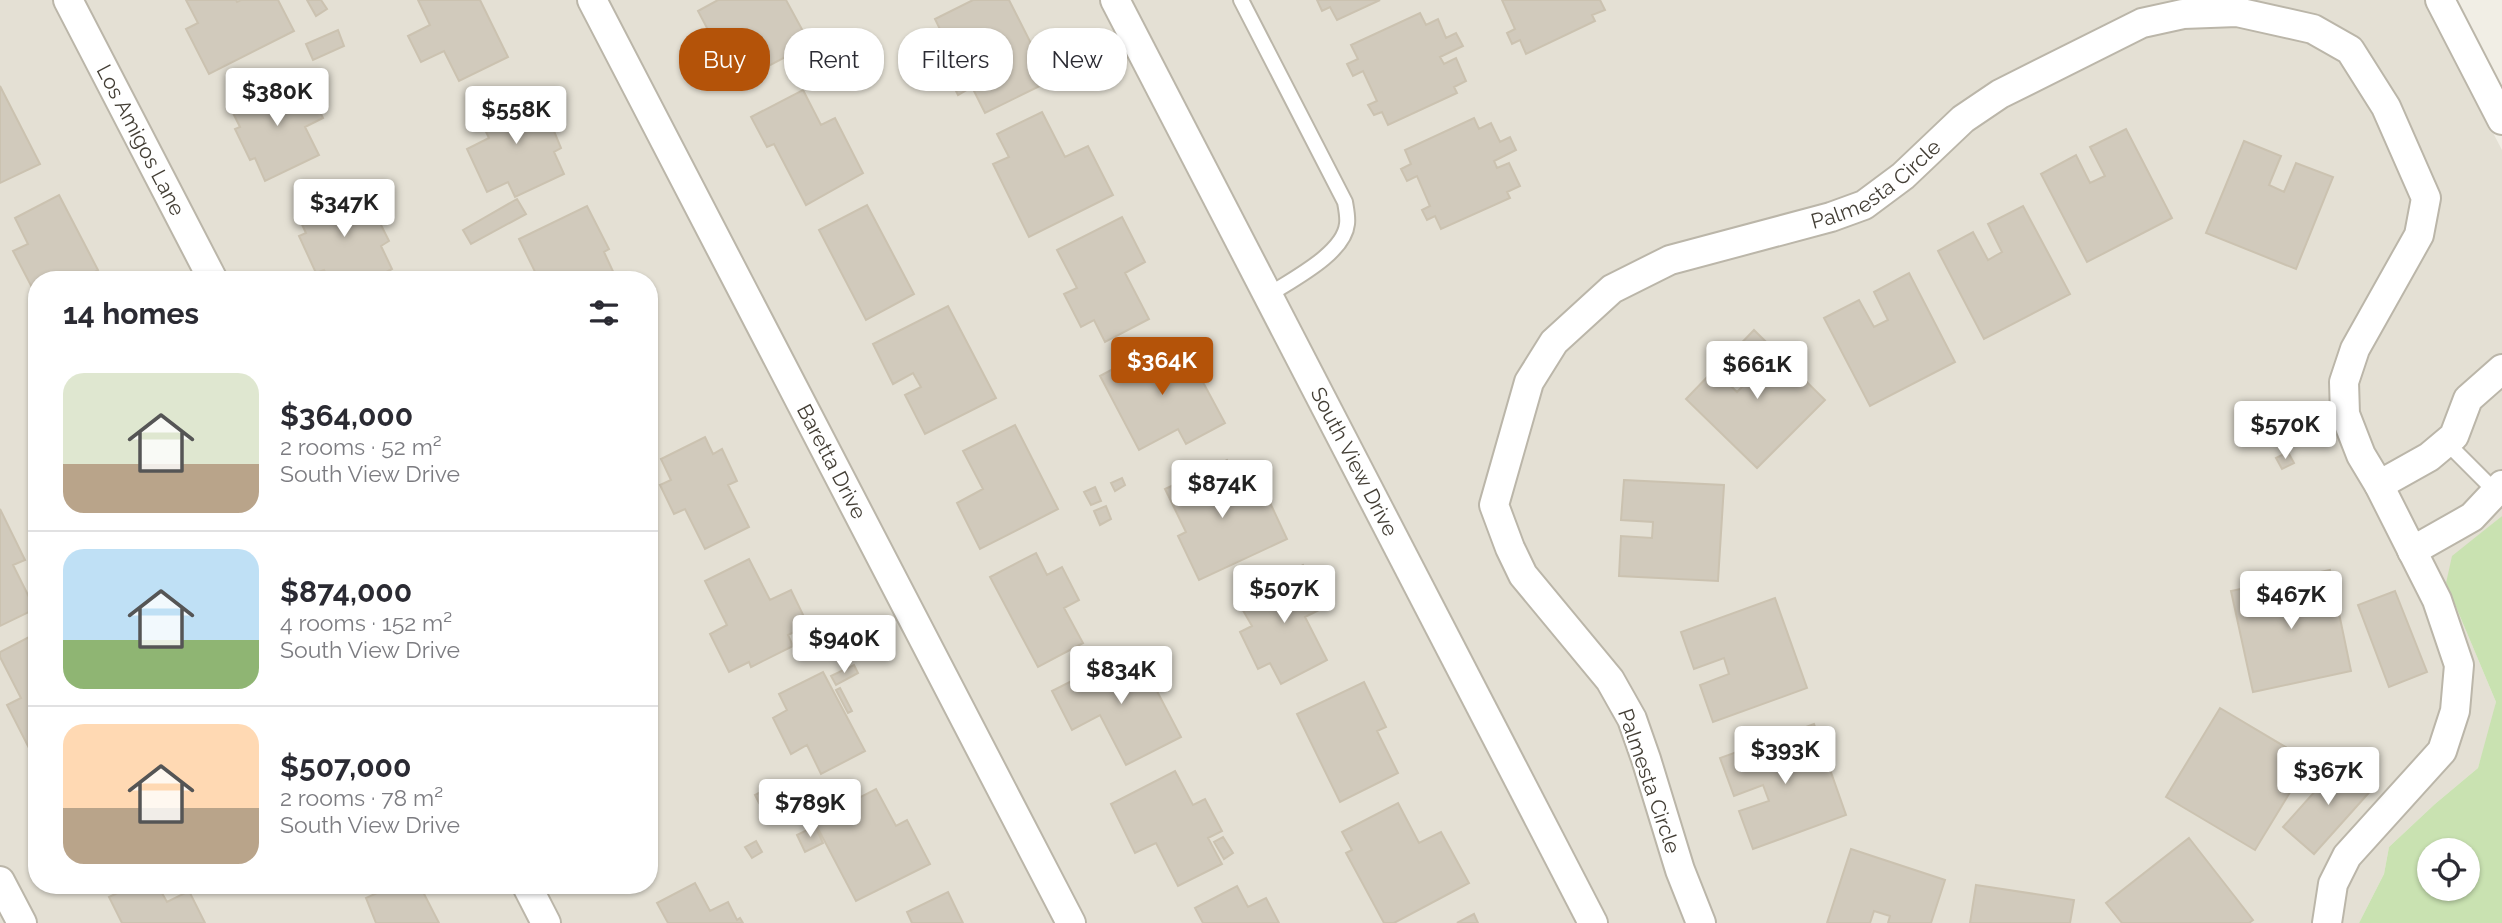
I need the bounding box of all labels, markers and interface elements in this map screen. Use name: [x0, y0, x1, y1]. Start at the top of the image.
chip: Buy: [679, 28, 770, 91]
chip: Rent: [784, 28, 884, 91]
chip: Filters: [898, 28, 1013, 91]
chip: New: [1027, 28, 1127, 91]
street label: Los Amigos Lane: [92, 60, 191, 220]
pin: $380K: [228, 68, 326, 128]
text: $380K: [242, 77, 312, 104]
pin: $558K: [467, 86, 565, 146]
text: $558K: [481, 95, 551, 122]
street label: Palmesta Circle: [1808, 134, 1946, 234]
pin: $347K: [295, 180, 393, 239]
text: $347K: [310, 188, 378, 215]
icon: filters: [585, 294, 623, 332]
text: 14 homes: [63, 296, 199, 331]
pin: $364K: [1113, 338, 1211, 397]
pin: $661K: [1708, 342, 1806, 401]
text: $364K: [1127, 346, 1197, 373]
text: $661K: [1722, 350, 1792, 377]
street label: South View Drive: [1306, 383, 1404, 540]
text: $364,000: [280, 398, 413, 433]
street label: Baretta Drive: [792, 400, 872, 523]
icon: home: [119, 401, 203, 485]
pin: $570K: [2236, 402, 2334, 461]
text: $570K: [2250, 410, 2320, 437]
text: 2 rooms · 52 m²: [280, 433, 442, 460]
text: South View Drive: [280, 460, 460, 487]
pin: $874K: [1173, 461, 1271, 520]
text: $874K: [1187, 469, 1257, 496]
pin: $507K: [1235, 566, 1333, 625]
pin: $467K: [2242, 572, 2340, 631]
text: $874,000: [280, 574, 412, 609]
text: $507K: [1249, 574, 1319, 601]
icon: home: [119, 577, 203, 661]
text: $467K: [2256, 580, 2326, 607]
text: 4 rooms · 152 m²: [280, 609, 452, 636]
pin: $940K: [795, 616, 893, 675]
text: $940K: [809, 624, 879, 651]
text: South View Drive: [280, 636, 460, 663]
pin: $834K: [1072, 646, 1170, 706]
text: $834K: [1086, 655, 1156, 682]
street label: Palmesta Circle: [1613, 705, 1686, 856]
pin: $393K: [1736, 726, 1834, 786]
text: $393K: [1750, 735, 1820, 762]
pin: $367K: [2279, 748, 2377, 807]
text: $507,000: [280, 749, 411, 784]
icon: home: [119, 752, 203, 836]
text: $367K: [2293, 756, 2363, 783]
pin: $789K: [761, 780, 859, 839]
text: 2 rooms · 78 m²: [280, 784, 443, 811]
text: $789K: [775, 788, 845, 815]
text: South View Drive: [280, 811, 460, 838]
map controls: [2417, 838, 2480, 901]
button: locate: [2417, 838, 2480, 901]

